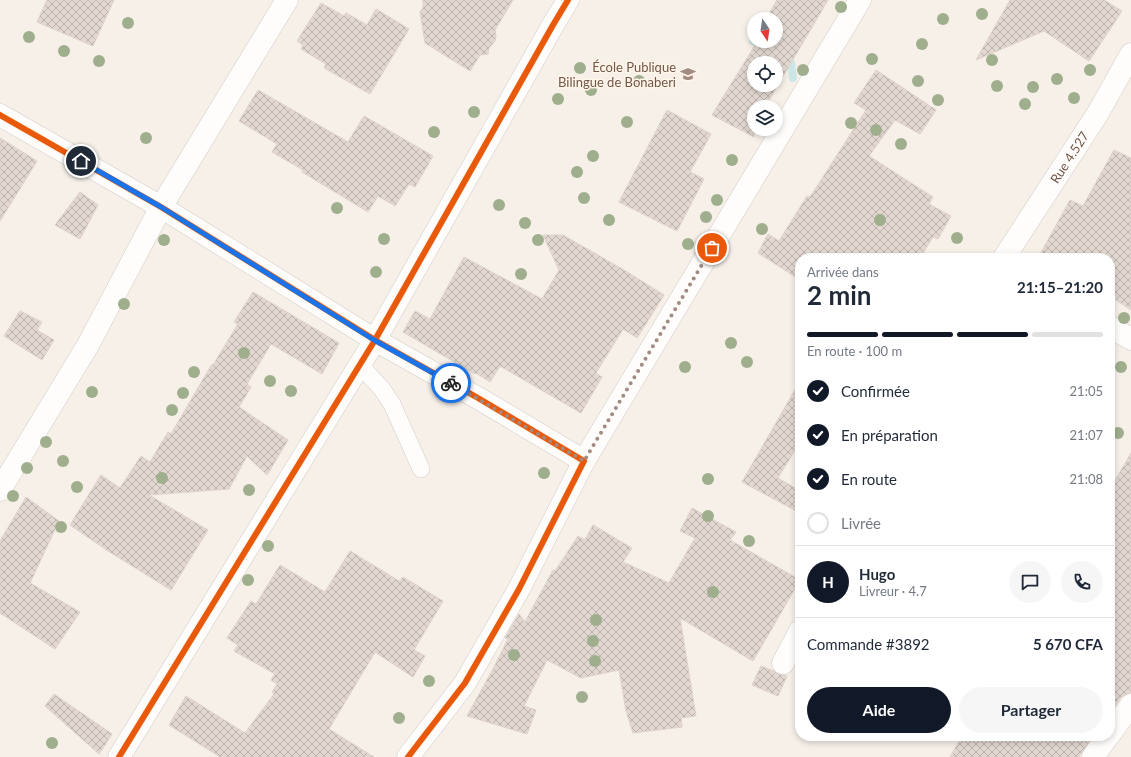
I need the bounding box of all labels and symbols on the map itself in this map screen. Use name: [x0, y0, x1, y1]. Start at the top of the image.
north arrow: [747, 12, 783, 48]
place label: École Publique Bilingue de Bonaberi: [558, 59, 676, 90]
school or university icon: École Publique Bilingue de Bonaberi: [679, 65, 697, 83]
street label: Rue 4.527: [1047, 128, 1092, 186]
pin: [64, 144, 98, 178]
pin: [695, 231, 729, 265]
courier: [431, 363, 471, 403]

